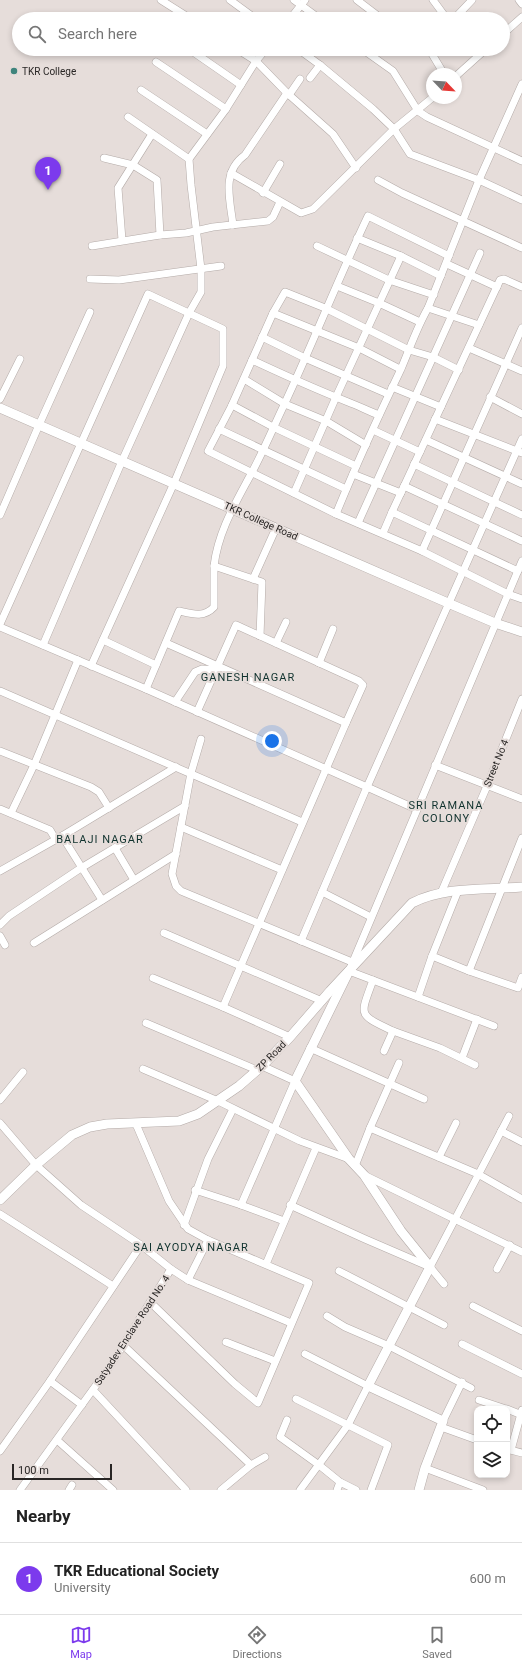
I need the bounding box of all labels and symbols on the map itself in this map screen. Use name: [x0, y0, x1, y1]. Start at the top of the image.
marker: TKR College: [9, 66, 19, 76]
place label: TKR College: [22, 66, 76, 77]
north arrow: [426, 68, 462, 104]
pin: 1: [35, 157, 61, 190]
street label: TKR College Road: [222, 500, 300, 542]
district label: GANESH NAGAR: [201, 671, 295, 684]
your location: [262, 731, 282, 751]
street label: Street No 4: [482, 738, 511, 788]
district label: SRI RAMANA COLONY: [409, 799, 483, 825]
district label: BALAJI NAGAR: [56, 833, 144, 846]
street label: ZP Road: [254, 1039, 288, 1073]
district label: SAI AYODYA NAGAR: [133, 1241, 249, 1254]
street label: Satyadev Enclave Road No. 4: [92, 1273, 172, 1387]
scale bar: [12, 1462, 112, 1481]

